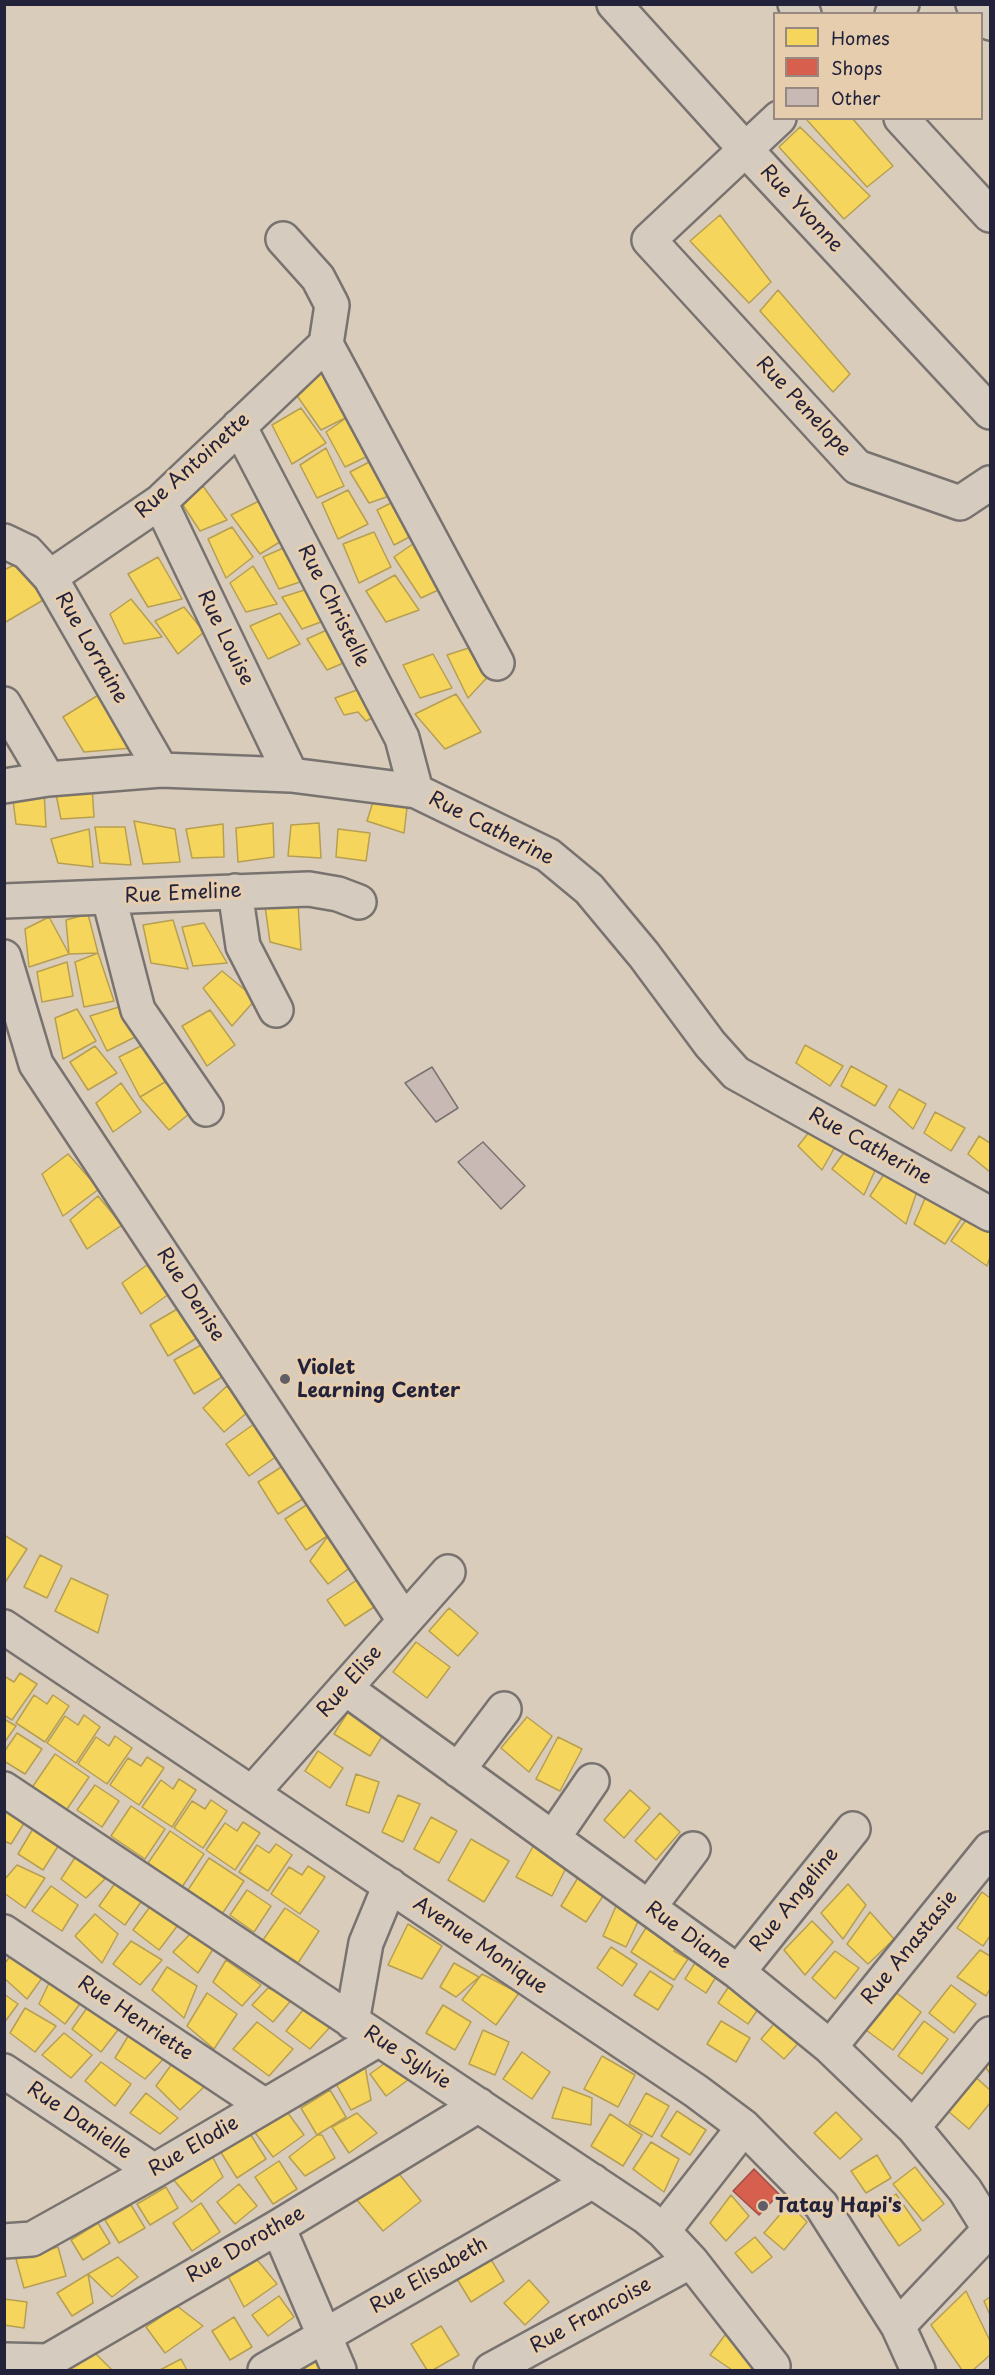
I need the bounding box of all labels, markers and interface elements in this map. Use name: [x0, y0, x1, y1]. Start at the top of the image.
legend: [773, 12, 983, 120]
text: Homes: [831, 24, 889, 51]
text: Shops: [831, 54, 882, 81]
text: Other: [831, 84, 880, 111]
street label: Rue Yvonne: [754, 160, 848, 258]
street label: Rue Penelope: [751, 352, 855, 462]
street label: Rue Antoinette: [131, 408, 255, 524]
street label: Rue Christelle: [292, 541, 374, 671]
street label: Rue Louise: [192, 586, 258, 690]
street label: Rue Lorraine: [49, 588, 133, 708]
street label: Rue Catherine: [424, 787, 558, 871]
street label: Rue Emeline: [124, 879, 242, 909]
street label: Rue Catherine: [804, 1103, 936, 1191]
street label: Rue Denise: [151, 1244, 229, 1346]
place label: Violet Learning Center: [297, 1356, 460, 1403]
marker: Violet Learning Center: [278, 1372, 292, 1386]
street label: Rue Elise: [312, 1641, 388, 1723]
street label: Rue Angeline: [746, 1843, 844, 1957]
street label: Rue Anastasie: [857, 1886, 963, 2010]
street label: Avenue Monique: [408, 1892, 552, 2000]
street label: Rue Diane: [640, 1897, 736, 1975]
street label: Rue Henriette: [73, 1972, 197, 2066]
street label: Rue Sylvie: [359, 2021, 455, 2095]
street label: Rue Danielle: [22, 2077, 136, 2165]
street label: Rue Elodie: [145, 2112, 243, 2182]
place label: Tatay Hapi's: [775, 2194, 902, 2218]
marker: Tatay Hapi's: [756, 2199, 770, 2213]
street label: Rue Dorothee: [183, 2201, 309, 2289]
street label: Rue Elisabeth: [366, 2233, 492, 2319]
street label: Rue Francoise: [526, 2273, 656, 2359]

